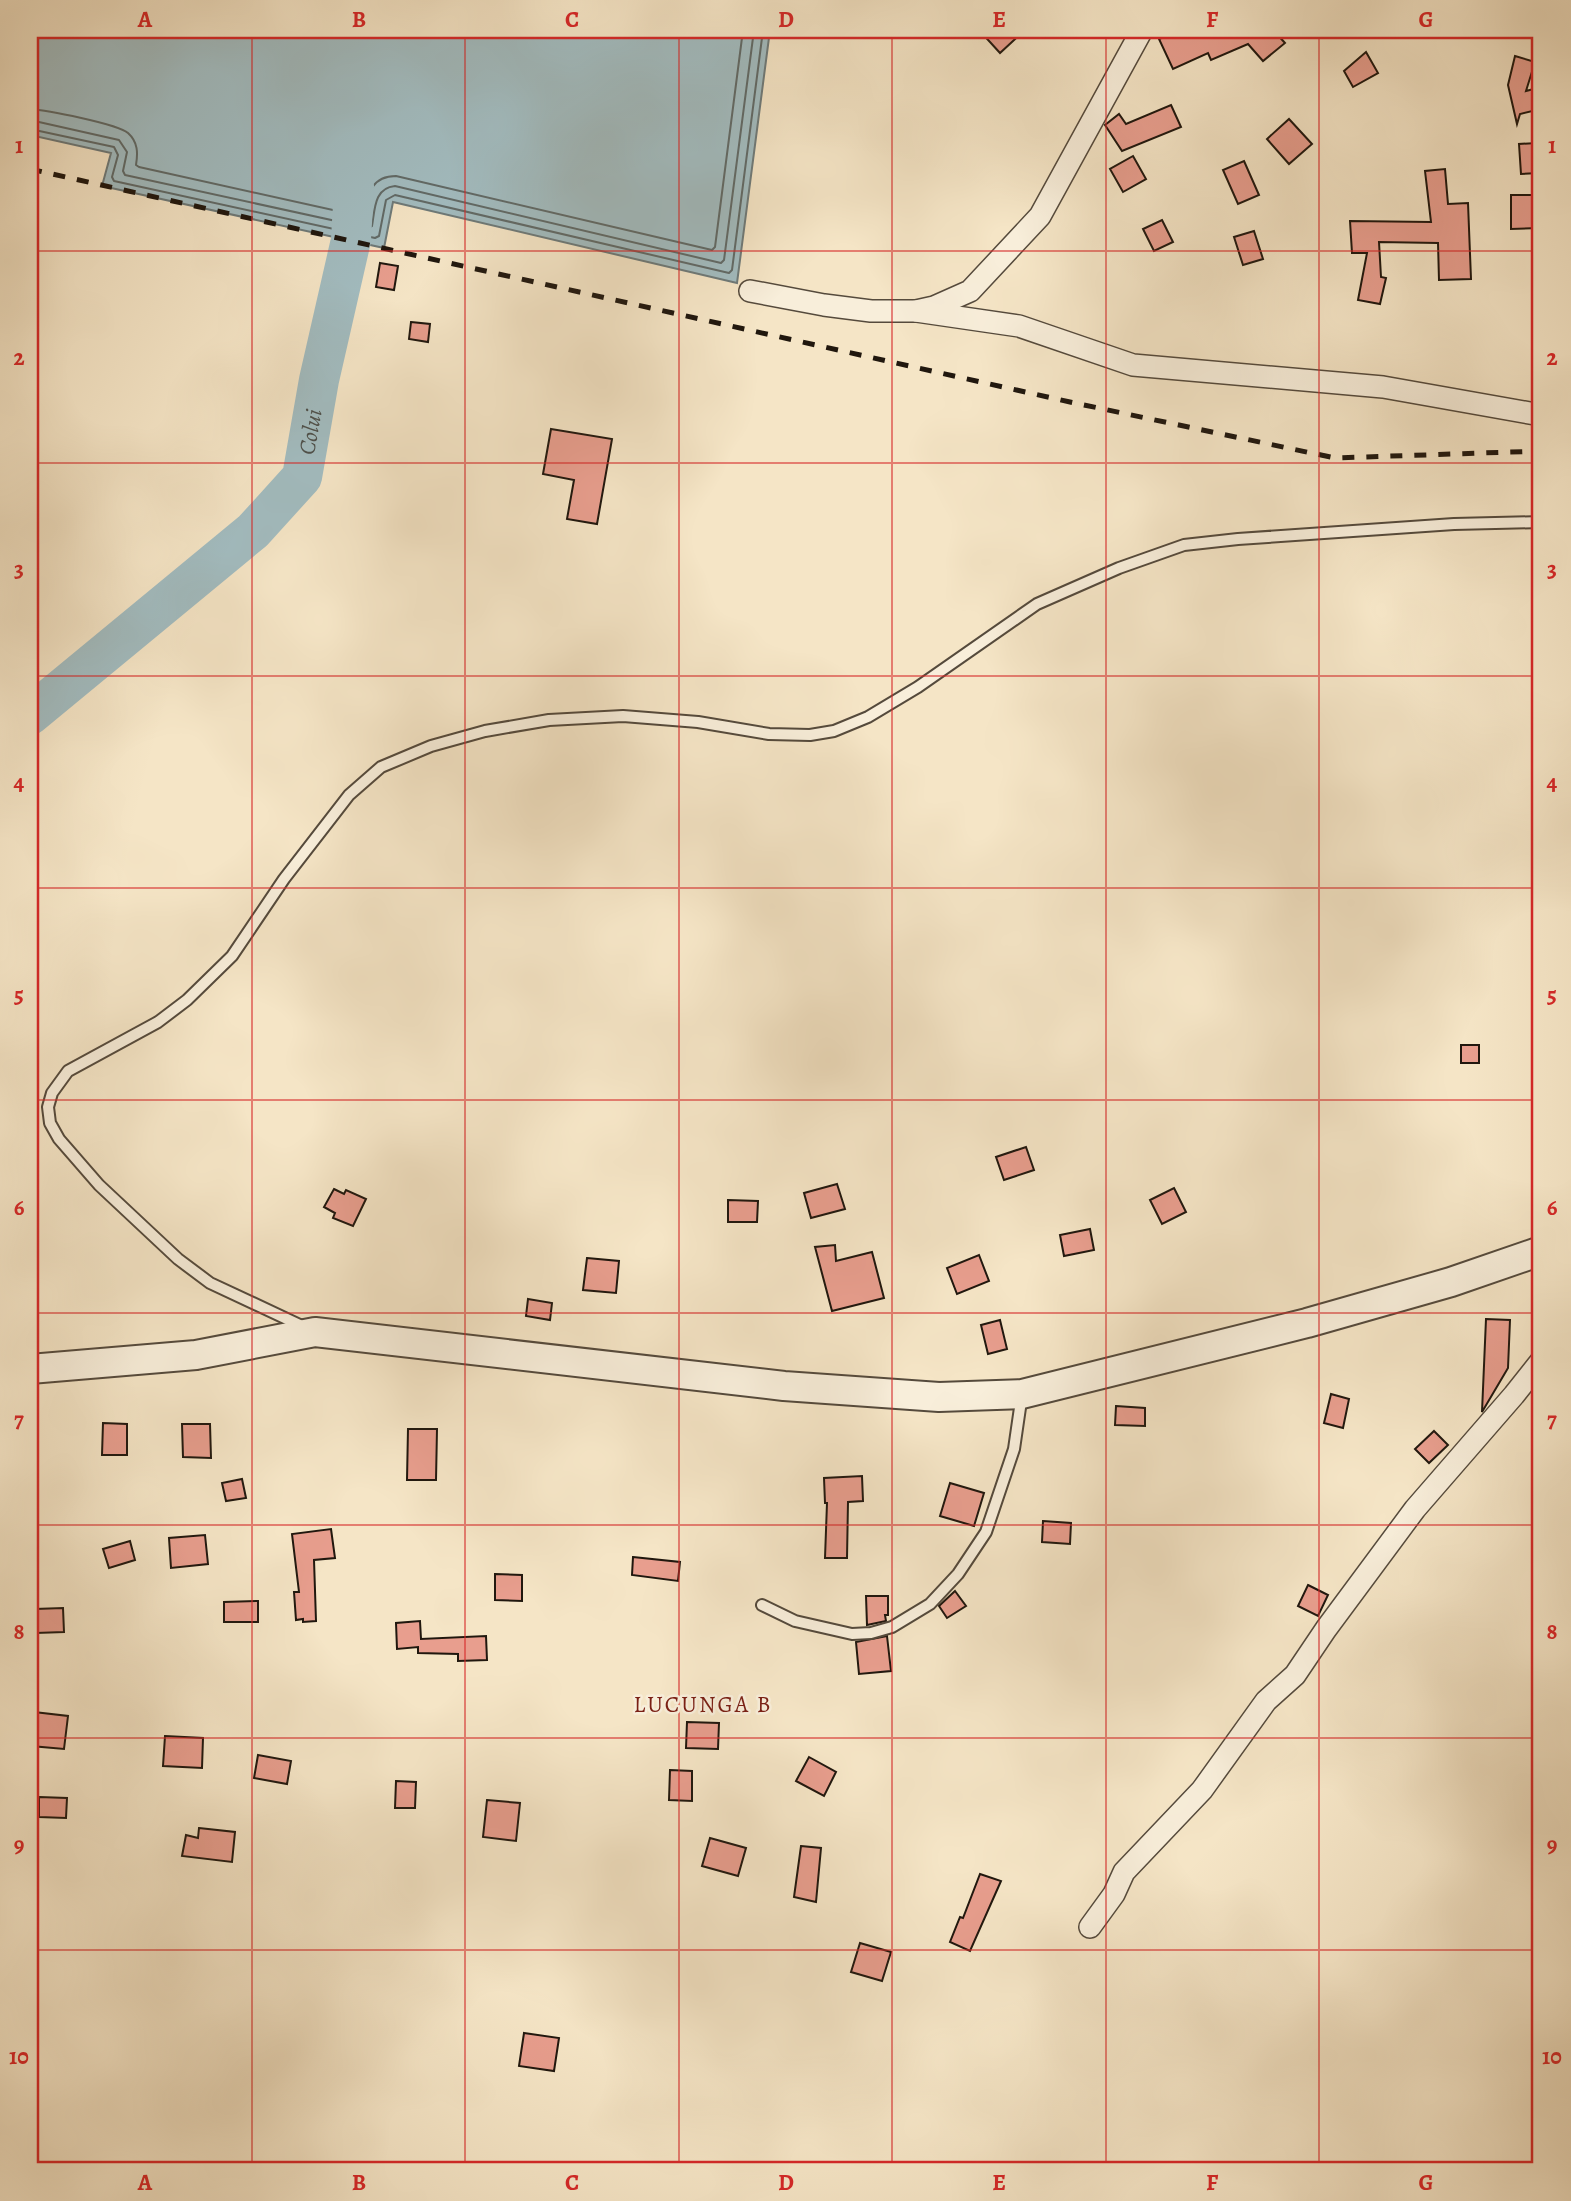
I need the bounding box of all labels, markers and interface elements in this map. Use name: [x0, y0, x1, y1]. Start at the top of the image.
text: A: [137, 4, 153, 35]
text: B: [352, 4, 366, 35]
text: C: [565, 4, 579, 35]
text: D: [778, 4, 794, 35]
text: E: [992, 4, 1006, 35]
text: F: [1206, 4, 1219, 35]
text: G: [1418, 4, 1434, 35]
text: 1: [15, 130, 23, 161]
text: 1: [1548, 130, 1556, 161]
text: 2: [13, 342, 25, 373]
text: 2: [1546, 342, 1558, 373]
water label: Colui: [291, 407, 330, 457]
text: 3: [14, 554, 24, 585]
text: 3: [1547, 554, 1557, 585]
text: 4: [14, 767, 25, 798]
text: 4: [1547, 767, 1558, 798]
text: 5: [14, 979, 24, 1010]
text: 5: [1547, 979, 1557, 1010]
text: 6: [14, 1192, 25, 1223]
text: 6: [1547, 1192, 1558, 1223]
text: 7: [14, 1404, 24, 1435]
text: 7: [1547, 1404, 1557, 1435]
text: 8: [13, 1616, 25, 1647]
text: 8: [1546, 1616, 1558, 1647]
district label: LUCUNGA B: [634, 1689, 772, 1720]
text: 9: [14, 1829, 24, 1860]
text: 9: [1547, 1829, 1557, 1860]
text: 10: [9, 2041, 29, 2072]
text: 10: [1542, 2041, 1562, 2072]
text: A: [137, 2167, 153, 2198]
text: B: [352, 2167, 366, 2198]
text: C: [565, 2167, 579, 2198]
text: D: [778, 2167, 794, 2198]
text: E: [992, 2167, 1006, 2198]
text: F: [1206, 2167, 1219, 2198]
text: G: [1418, 2167, 1434, 2198]

